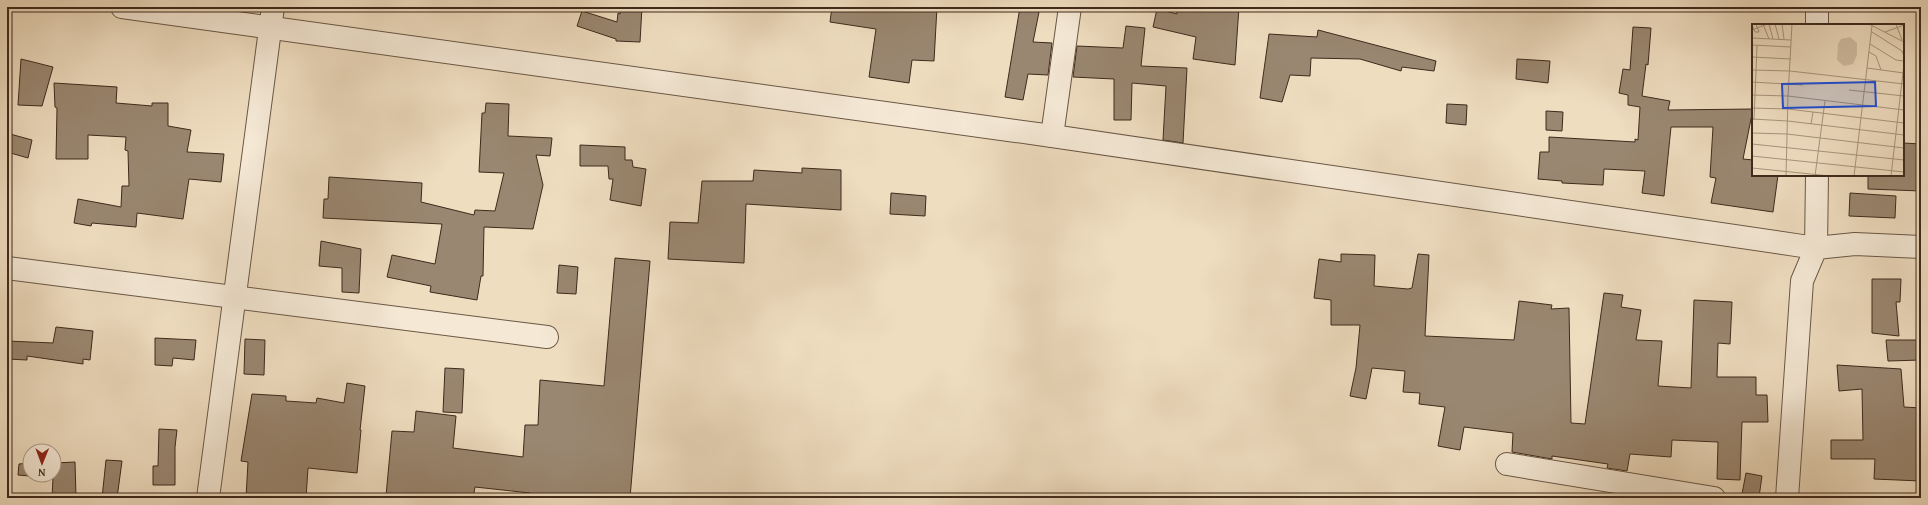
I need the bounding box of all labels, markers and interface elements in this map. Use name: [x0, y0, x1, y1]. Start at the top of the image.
inset map: [1752, 24, 1904, 176]
north arrow: [22, 443, 62, 483]
text: N: [37, 465, 46, 481]

